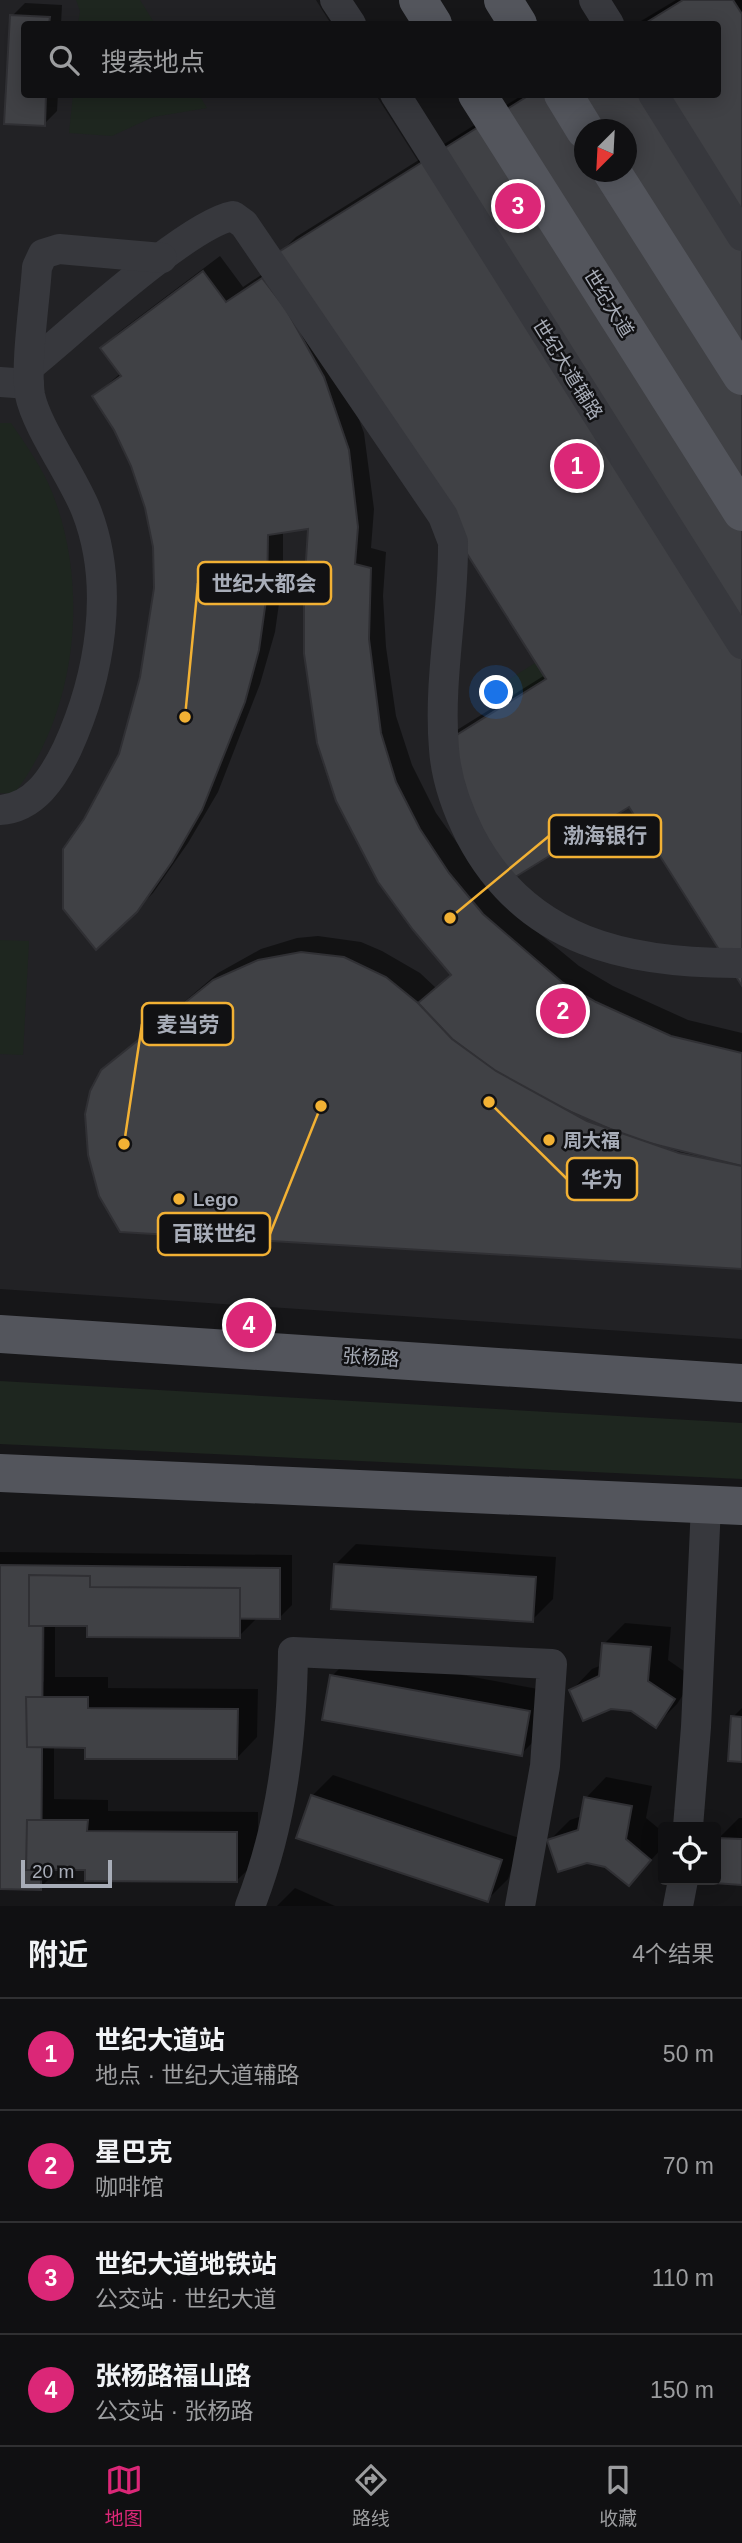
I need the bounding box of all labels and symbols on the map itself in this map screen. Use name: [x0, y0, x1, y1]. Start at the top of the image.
north arrow: [574, 119, 637, 182]
pin: 3: [495, 180, 541, 232]
street label: 世纪大道: [580, 265, 638, 341]
street label: 世纪大道辅路: [528, 315, 607, 423]
pin: 1: [554, 440, 600, 492]
callout: 世纪大都会: [198, 562, 331, 604]
text: 世纪大都会: [212, 572, 317, 595]
your location: [479, 675, 513, 709]
callout: 渤海银行: [549, 815, 661, 857]
text: 渤海银行: [563, 824, 647, 847]
pin: 2: [540, 985, 586, 1037]
callout: 麦当劳: [142, 1003, 233, 1045]
text: 麦当劳: [157, 1013, 220, 1036]
place label: 周大福: [563, 1130, 620, 1151]
marker: 周大福: [541, 1132, 557, 1148]
callout: 华为: [567, 1158, 637, 1200]
text: 华为: [581, 1168, 623, 1191]
place label: Lego: [193, 1189, 238, 1210]
marker: Lego: [171, 1191, 187, 1207]
callout: 百联世纪: [158, 1213, 270, 1255]
text: 百联世纪: [172, 1222, 256, 1245]
pin: 4: [226, 1299, 272, 1351]
street label: 张杨路: [342, 1345, 400, 1370]
scale bar: [21, 1857, 112, 1889]

